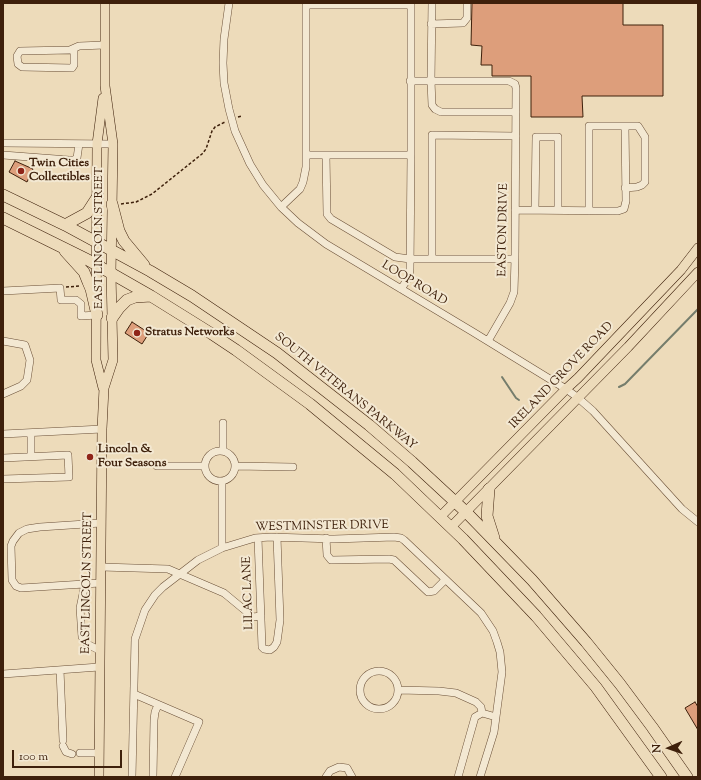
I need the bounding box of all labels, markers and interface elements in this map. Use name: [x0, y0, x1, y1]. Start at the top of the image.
place label: Twin Cities Collectibles: [29, 157, 90, 185]
marker: Twin Cities Collectibles: [16, 166, 26, 176]
street label: EAST LINCOLN STREET: [93, 167, 107, 309]
street label: EASTON DRIVE: [496, 183, 512, 277]
street label: LOOP ROAD: [378, 259, 450, 309]
street label: IRELAND GROVE ROAD: [507, 320, 617, 432]
place label: Stratus Networks: [145, 326, 234, 340]
marker: Stratus Networks: [132, 328, 142, 338]
street label: SOUTH VETERANS PARKWAY: [271, 330, 419, 454]
place label: Lincoln & Four Seasons: [98, 443, 166, 471]
marker: Lincoln & Four Seasons: [85, 452, 95, 462]
street label: EAST LINCOLN STREET: [80, 512, 96, 654]
street label: WESTMINSTER DRIVE: [255, 519, 389, 535]
street label: LILAC LANE: [241, 556, 257, 630]
north arrow: [649, 728, 689, 768]
scale bar: [14, 742, 124, 768]
text: N: [649, 744, 665, 753]
text: 100 m: [19, 748, 48, 766]

